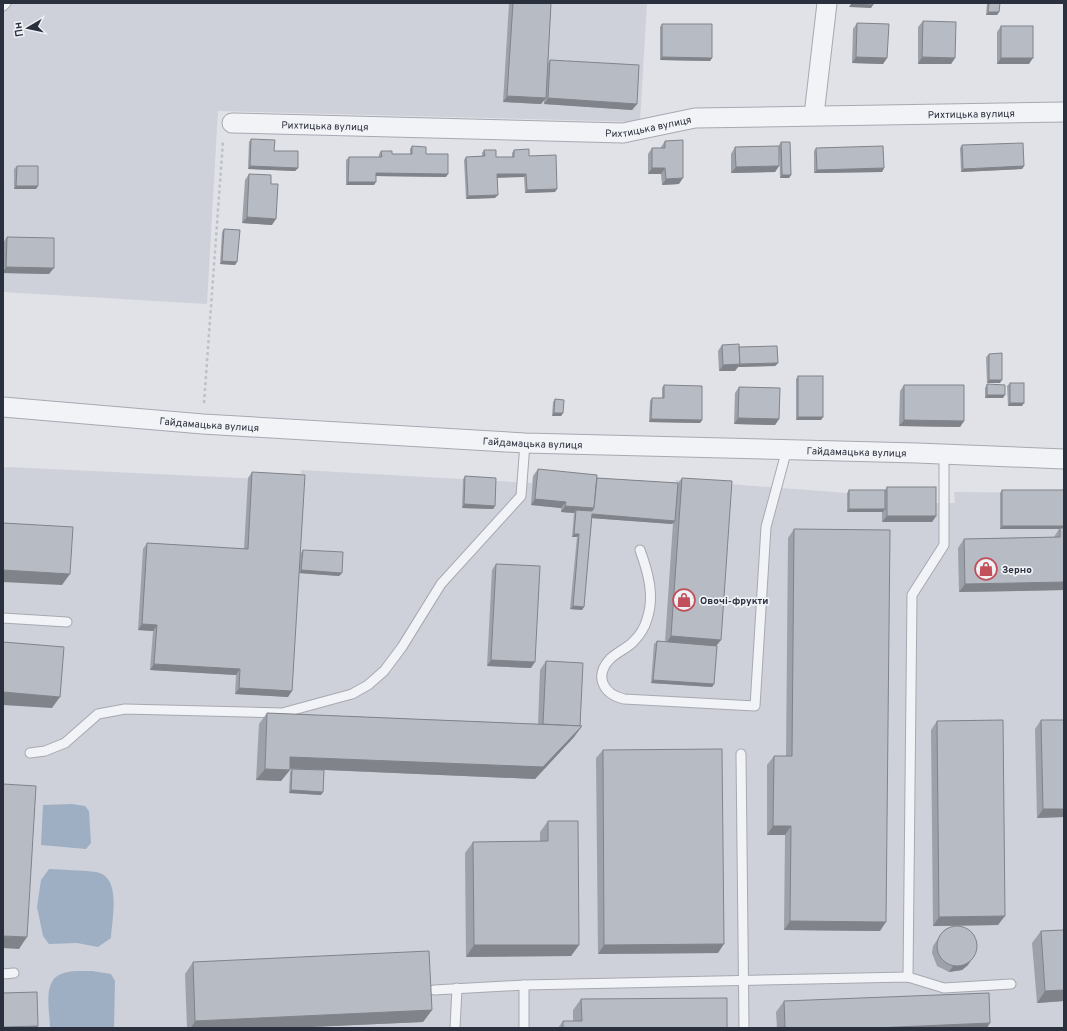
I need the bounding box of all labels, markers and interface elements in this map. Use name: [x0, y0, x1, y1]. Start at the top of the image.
north arrow: [8, 8, 48, 48]
text: Пн: [11, 21, 27, 38]
street label: Рихтицька вулиця: [928, 108, 1015, 122]
street label: Рихтицька вулиця: [605, 114, 693, 141]
street label: Рихтицька вулиця: [281, 119, 369, 134]
street label: Гайдамацька вулиця: [159, 415, 259, 435]
street label: Гайдамацька вулиця: [482, 436, 583, 452]
street label: Гайдамацька вулиця: [806, 445, 907, 461]
shop icon: Зерно: [973, 556, 999, 582]
place label: Зерно: [1002, 564, 1032, 577]
shop icon: Овочі-фрукти: [671, 587, 697, 613]
place label: Овочі-фрукти: [700, 595, 769, 608]

